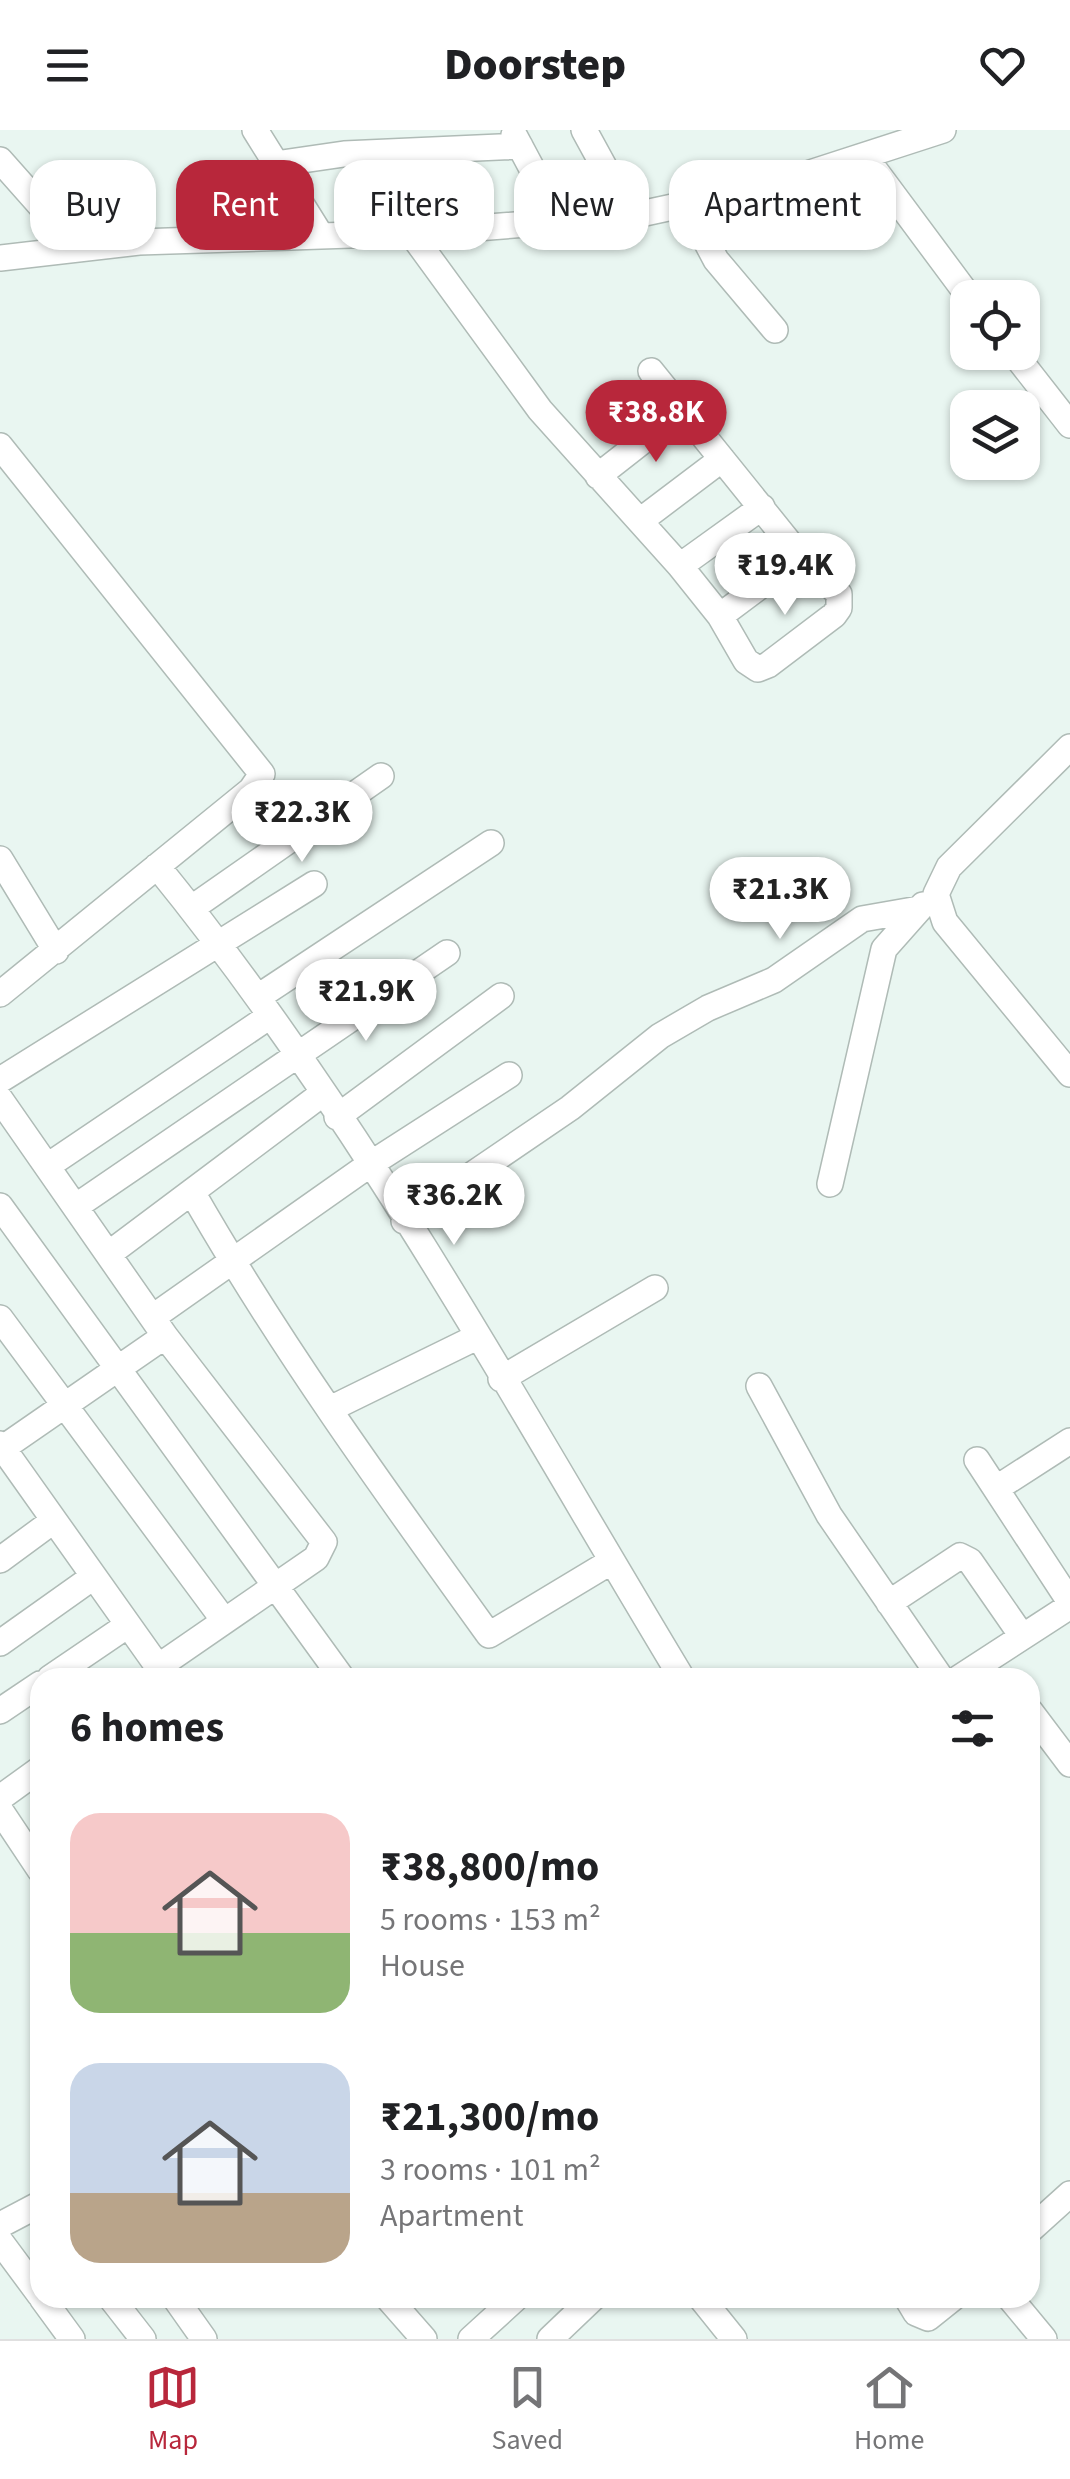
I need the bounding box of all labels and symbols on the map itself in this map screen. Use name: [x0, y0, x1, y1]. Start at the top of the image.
pin: ₹38.8K: [575, 380, 737, 465]
pin: ₹19.4K: [704, 533, 866, 618]
pin: ₹22.3K: [221, 780, 383, 865]
pin: ₹21.3K: [699, 857, 861, 942]
pin: ₹21.9K: [285, 959, 447, 1044]
pin: ₹36.2K: [373, 1163, 535, 1248]

